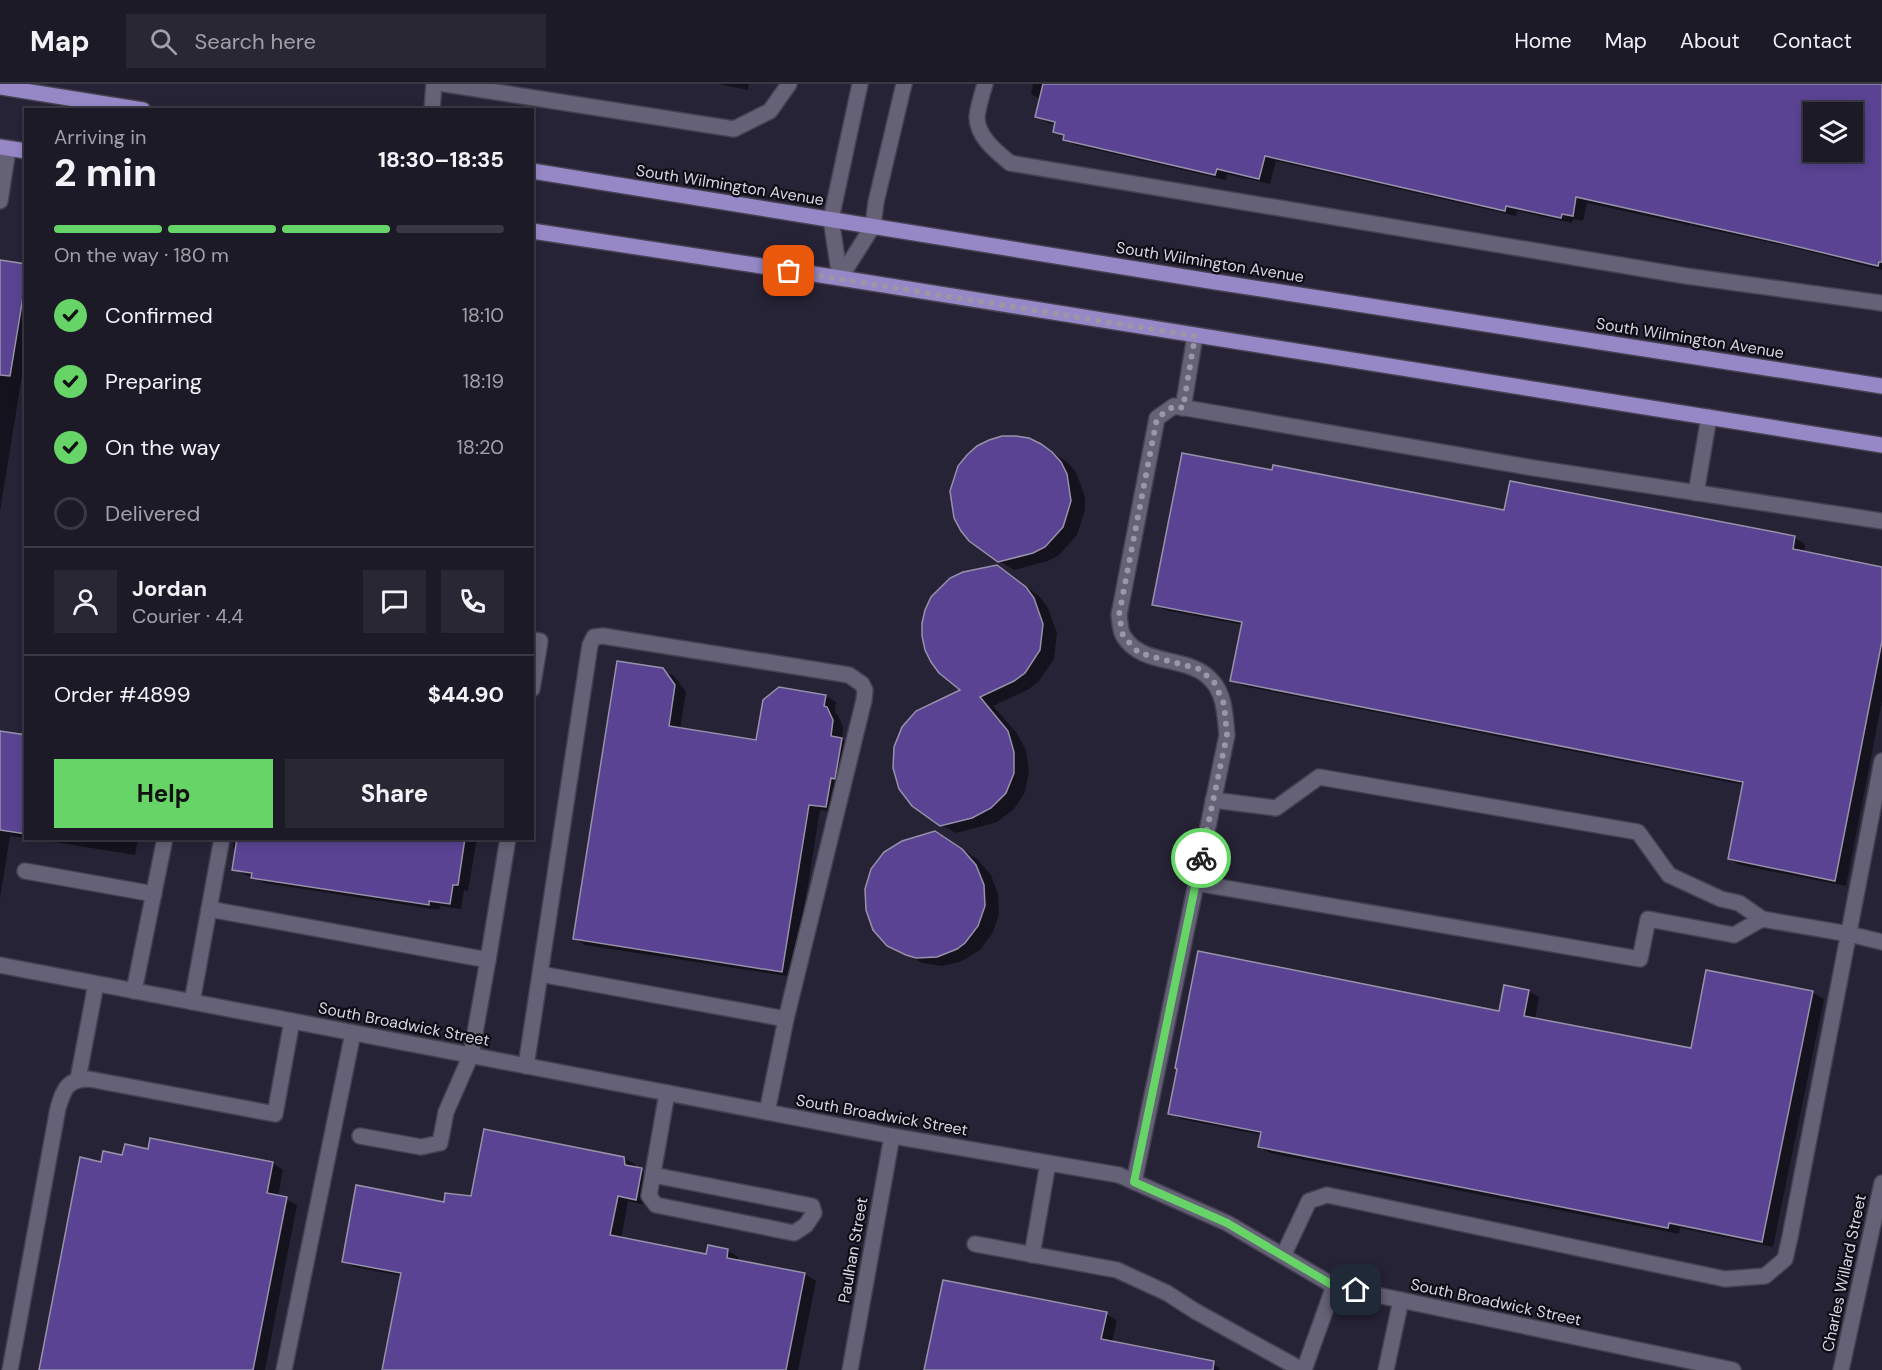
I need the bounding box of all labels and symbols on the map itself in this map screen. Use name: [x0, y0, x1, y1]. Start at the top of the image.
street label: South Wilmington Avenue: [634, 160, 826, 210]
street label: South Wilmington Avenue: [1114, 237, 1306, 287]
pin: [763, 245, 814, 296]
street label: South Wilmington Avenue: [1594, 313, 1786, 363]
courier: [1171, 828, 1231, 888]
street label: South Broadwick Street: [317, 997, 491, 1051]
street label: South Broadwick Street: [794, 1090, 970, 1140]
street label: Charles Willard Street: [1817, 1192, 1871, 1354]
street label: Paulhan Street: [833, 1195, 873, 1305]
pin: [1330, 1264, 1381, 1315]
street label: South Broadwick Street: [1409, 1274, 1583, 1330]

